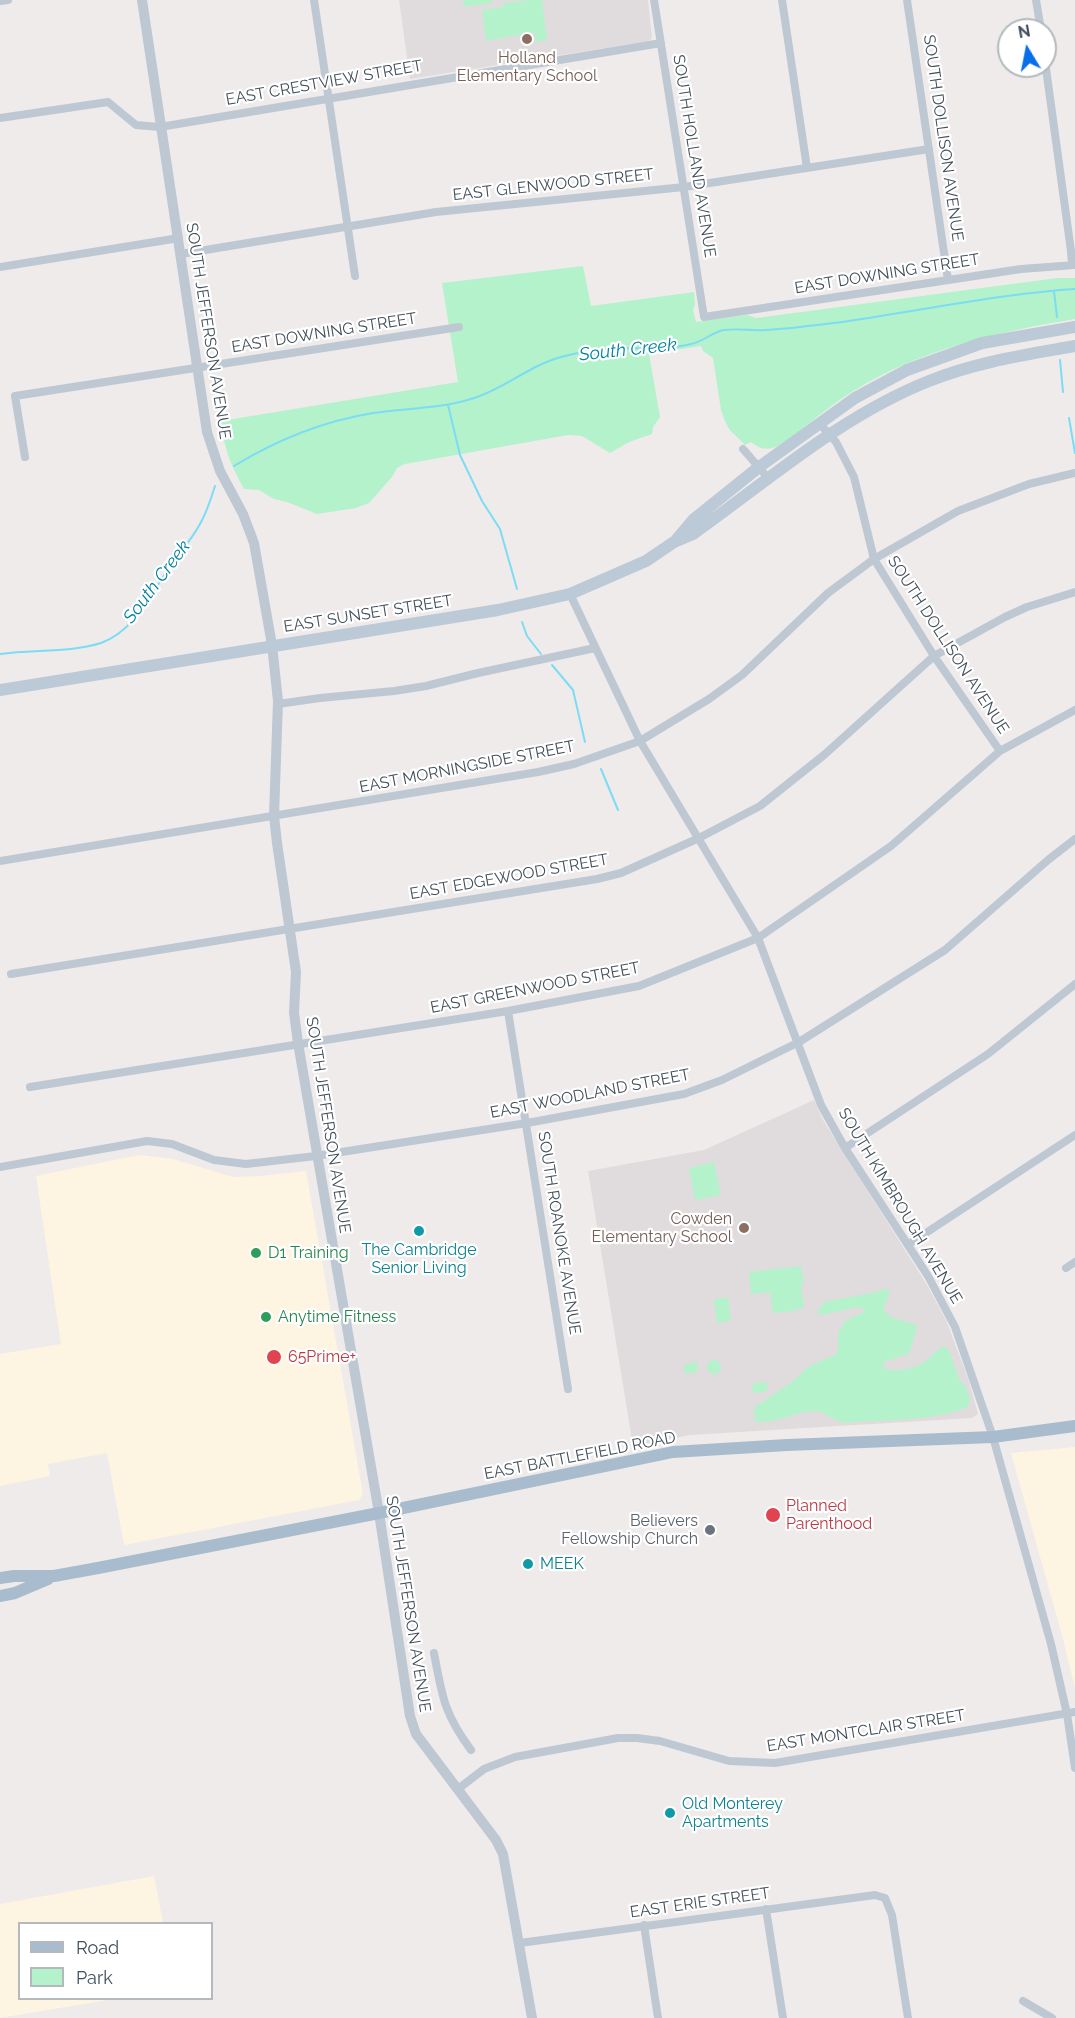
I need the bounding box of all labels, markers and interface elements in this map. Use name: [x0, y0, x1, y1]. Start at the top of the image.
north arrow: [997, 18, 1057, 78]
text: N: [1016, 21, 1032, 42]
marker: Holland Elementary School: [520, 32, 534, 46]
street label: SOUTH DOLLISON AVENUE: [919, 34, 967, 242]
place label: Holland Elementary School: [457, 48, 597, 86]
street label: SOUTH HOLLAND AVENUE: [668, 53, 720, 259]
street label: EAST CRESTVIEW STREET: [224, 56, 424, 110]
street label: EAST GLENWOOD STREET: [452, 165, 654, 205]
street label: SOUTH JEFFERSON AVENUE: [181, 221, 235, 441]
street label: EAST DOWNING STREET: [793, 250, 981, 298]
street label: EAST DOWNING STREET: [230, 309, 418, 357]
water label: South Creek: [578, 334, 678, 366]
water label: South Creek: [119, 536, 195, 628]
street label: SOUTH DOLLISON AVENUE: [883, 552, 1013, 738]
street label: EAST SUNSET STREET: [282, 591, 454, 637]
street label: EAST MORNINGSIDE STREET: [358, 737, 576, 797]
street label: EAST EDGEWOOD STREET: [408, 850, 610, 904]
street label: EAST GREENWOOD STREET: [429, 958, 641, 1018]
street label: SOUTH JEFFERSON AVENUE: [301, 1015, 355, 1235]
street label: EAST WOODLAND STREET: [489, 1065, 691, 1123]
street label: SOUTH KIMBROUGH AVENUE: [834, 1105, 966, 1307]
street label: SOUTH ROANOKE AVENUE: [533, 1130, 585, 1336]
place label: Cowden Elementary School: [592, 1209, 732, 1247]
marker: Cowden Elementary School: [737, 1221, 751, 1235]
marker: The Cambridge Senior Living: [412, 1224, 426, 1238]
place label: The Cambridge Senior Living: [361, 1240, 477, 1278]
place label: D1 Training: [268, 1243, 349, 1263]
marker: D1 Training: [249, 1246, 263, 1260]
place label: Anytime Fitness: [278, 1307, 396, 1327]
marker: Anytime Fitness: [259, 1310, 273, 1324]
place label: 65Prime+: [288, 1347, 356, 1367]
marker: 65Prime+: [265, 1348, 283, 1366]
street label: EAST BATTLEFIELD ROAD: [482, 1428, 678, 1484]
street label: SOUTH JEFFERSON AVENUE: [381, 1494, 435, 1714]
place label: Planned Parenthood: [786, 1496, 872, 1534]
marker: Planned Parenthood: [764, 1506, 782, 1524]
place label: Believers Fellowship Church: [561, 1511, 698, 1549]
marker: Believers Fellowship Church: [703, 1523, 717, 1537]
place label: MEEK: [540, 1554, 584, 1574]
marker: MEEK: [521, 1557, 535, 1571]
street label: EAST MONTCLAIR STREET: [766, 1706, 966, 1756]
place label: Old Monterey Apartments: [682, 1794, 783, 1832]
marker: Old Monterey Apartments: [663, 1806, 677, 1820]
street label: EAST ERIE STREET: [629, 1884, 771, 1922]
legend: [18, 1922, 213, 2000]
text: Road: [76, 1937, 119, 1958]
text: Park: [76, 1967, 113, 1988]

